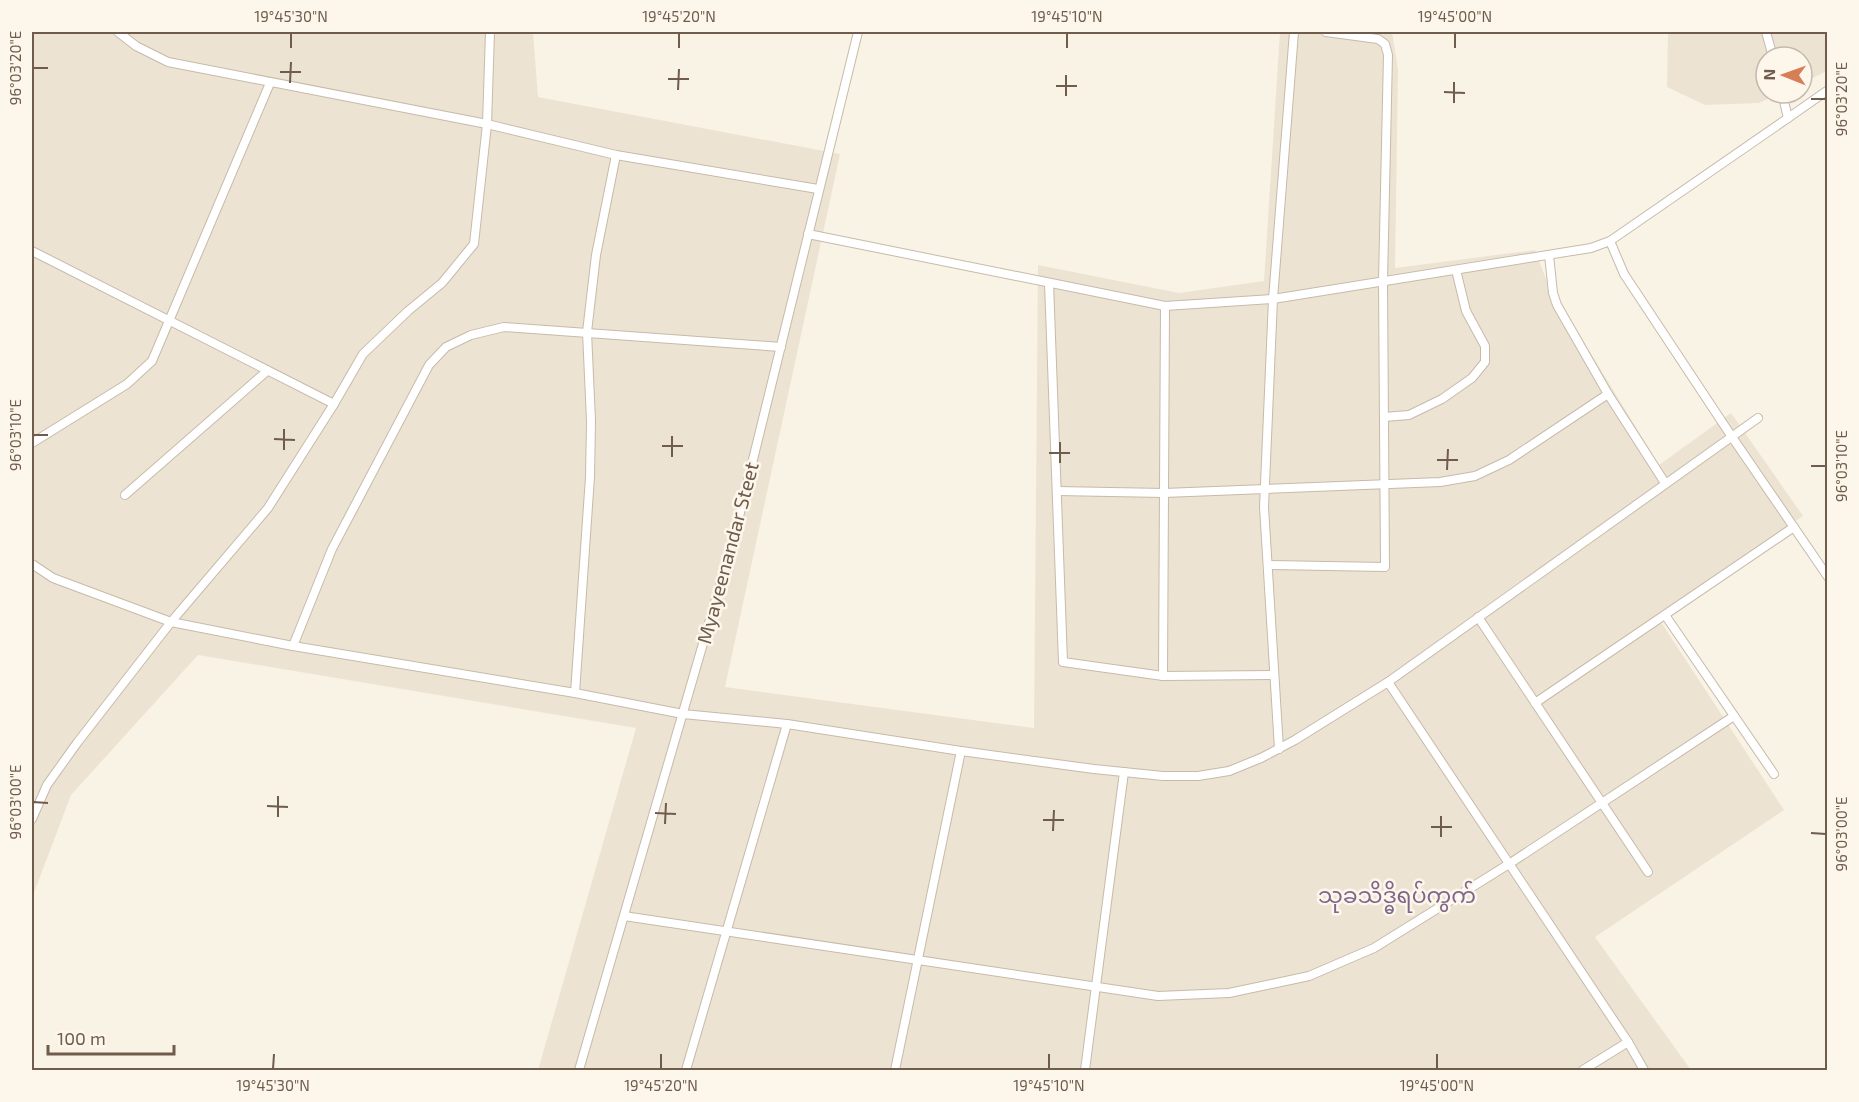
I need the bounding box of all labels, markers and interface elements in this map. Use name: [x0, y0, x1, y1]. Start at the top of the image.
text: 19°45'30"N: [254, 7, 328, 25]
text: 19°45'20"N: [642, 7, 716, 25]
text: 19°45'10"N: [1031, 7, 1103, 25]
text: 19°45'00"N: [1418, 7, 1492, 25]
text: 96°03'20"E: [6, 31, 24, 105]
north arrow: [1754, 45, 1814, 105]
text: 96°03'20"E: [1832, 62, 1850, 136]
text: N: [1759, 69, 1778, 81]
text: 96°03'10"E: [6, 399, 24, 471]
text: 96°03'10"E: [1832, 430, 1850, 502]
street label: Myayeenandar Steet: [691, 459, 763, 646]
text: 96°03'00"E: [6, 765, 24, 839]
text: 96°03'00"E: [1832, 797, 1850, 871]
district label: သုခသိဒ္ဓိရပ်ကွက်: [1318, 880, 1476, 914]
scale bar: [48, 1018, 174, 1056]
text: 100 m: [57, 1027, 106, 1049]
text: 19°45'30"N: [236, 1076, 310, 1094]
text: 19°45'20"N: [624, 1076, 698, 1094]
text: 19°45'10"N: [1013, 1076, 1085, 1094]
text: 19°45'00"N: [1400, 1076, 1474, 1094]

